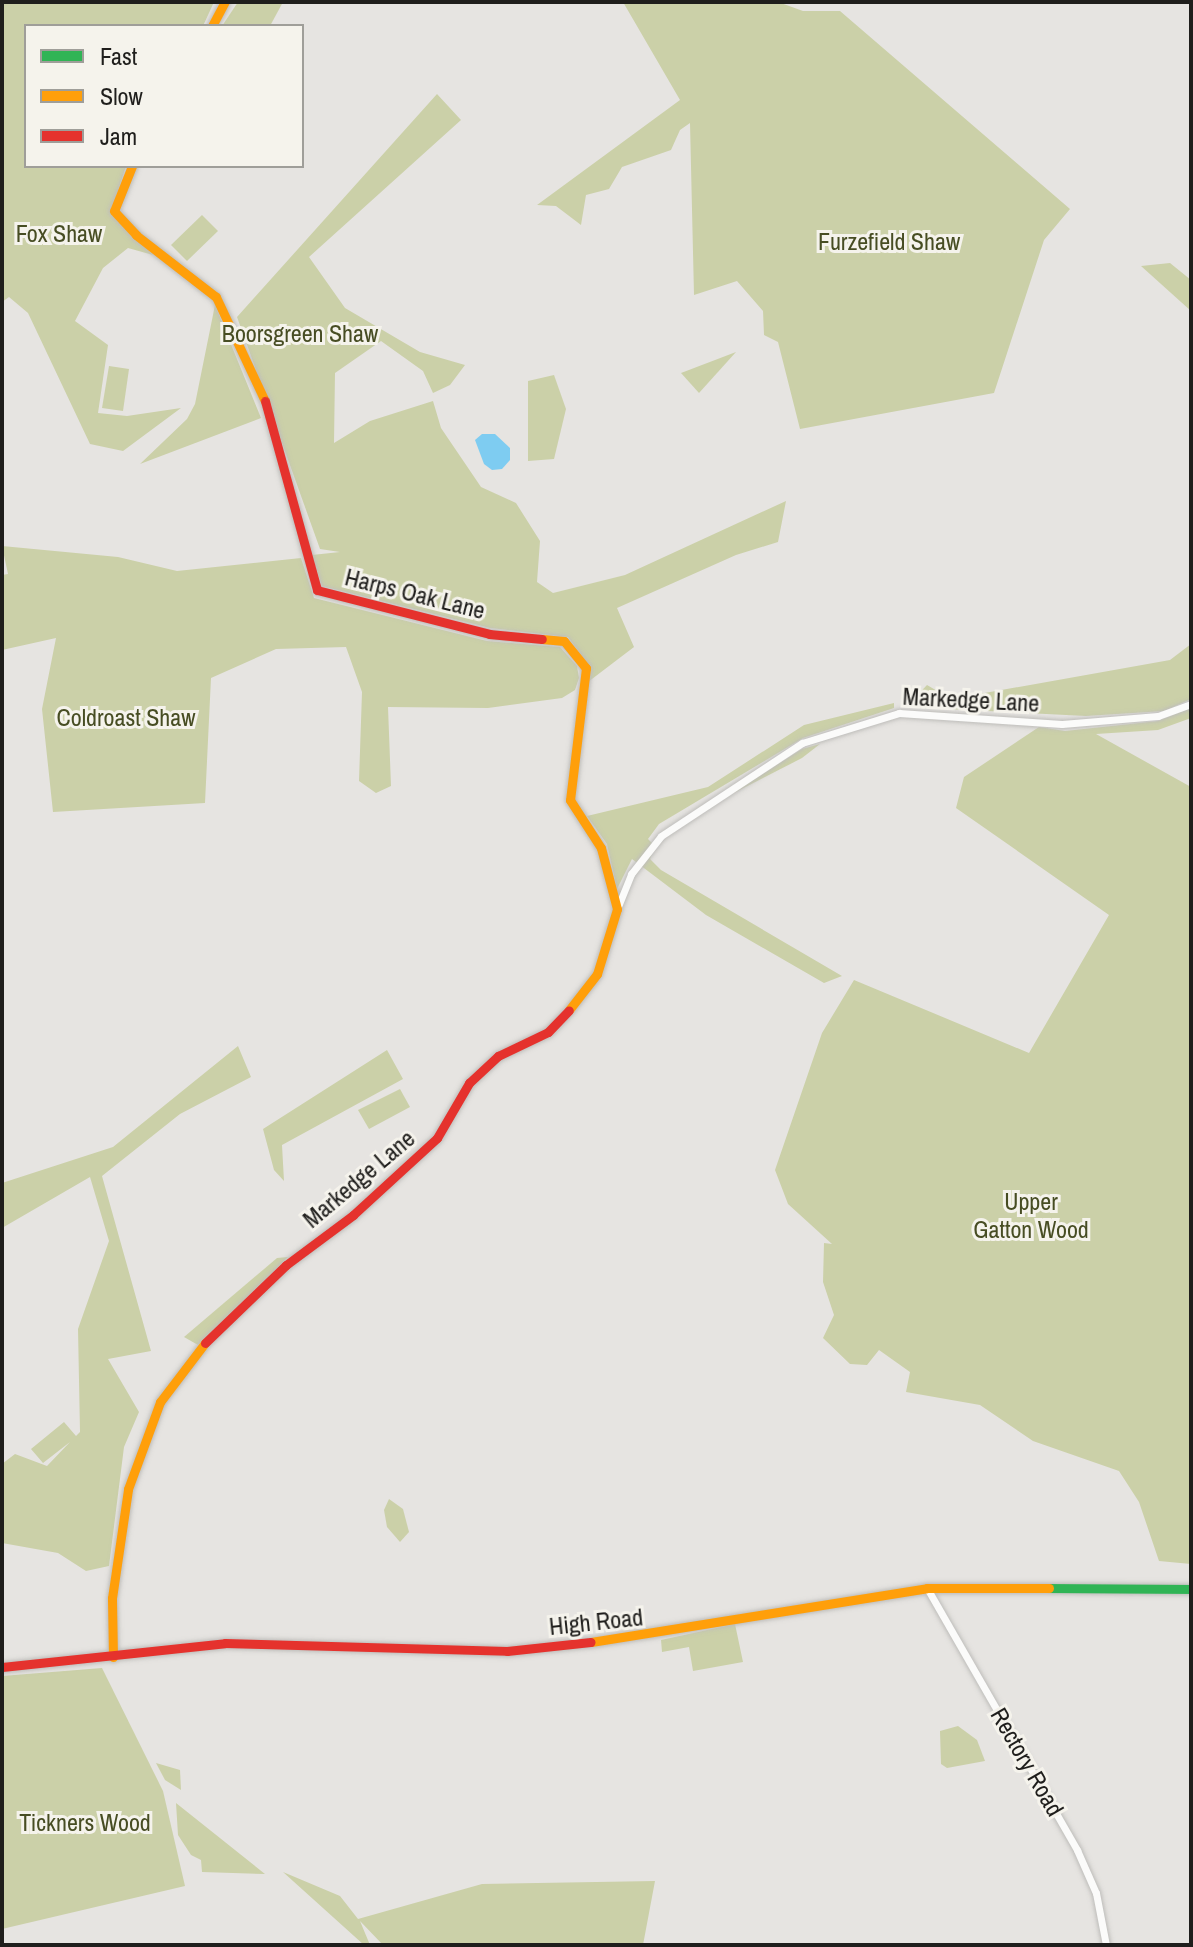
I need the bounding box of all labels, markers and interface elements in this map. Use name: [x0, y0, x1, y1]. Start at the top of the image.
legend: [24, 24, 304, 168]
text: Fast: [100, 40, 137, 72]
text: Slow: [100, 80, 143, 112]
text: Jam: [100, 120, 137, 152]
park label: Fox Shaw: [16, 220, 102, 248]
park label: Furzefield Shaw: [818, 228, 960, 256]
park label: Boorsgreen Shaw: [222, 320, 378, 348]
street label: Harps Oak Lane: [342, 563, 488, 625]
street label: Markedge Lane: [902, 682, 1040, 718]
park label: Coldroast Shaw: [57, 704, 195, 732]
street label: Markedge Lane: [297, 1124, 421, 1234]
park label: Upper Gatton Wood: [973, 1188, 1089, 1244]
street label: High Road: [548, 1603, 644, 1641]
street label: Rectory Road: [984, 1703, 1070, 1821]
park label: Tickners Wood: [19, 1809, 151, 1837]

